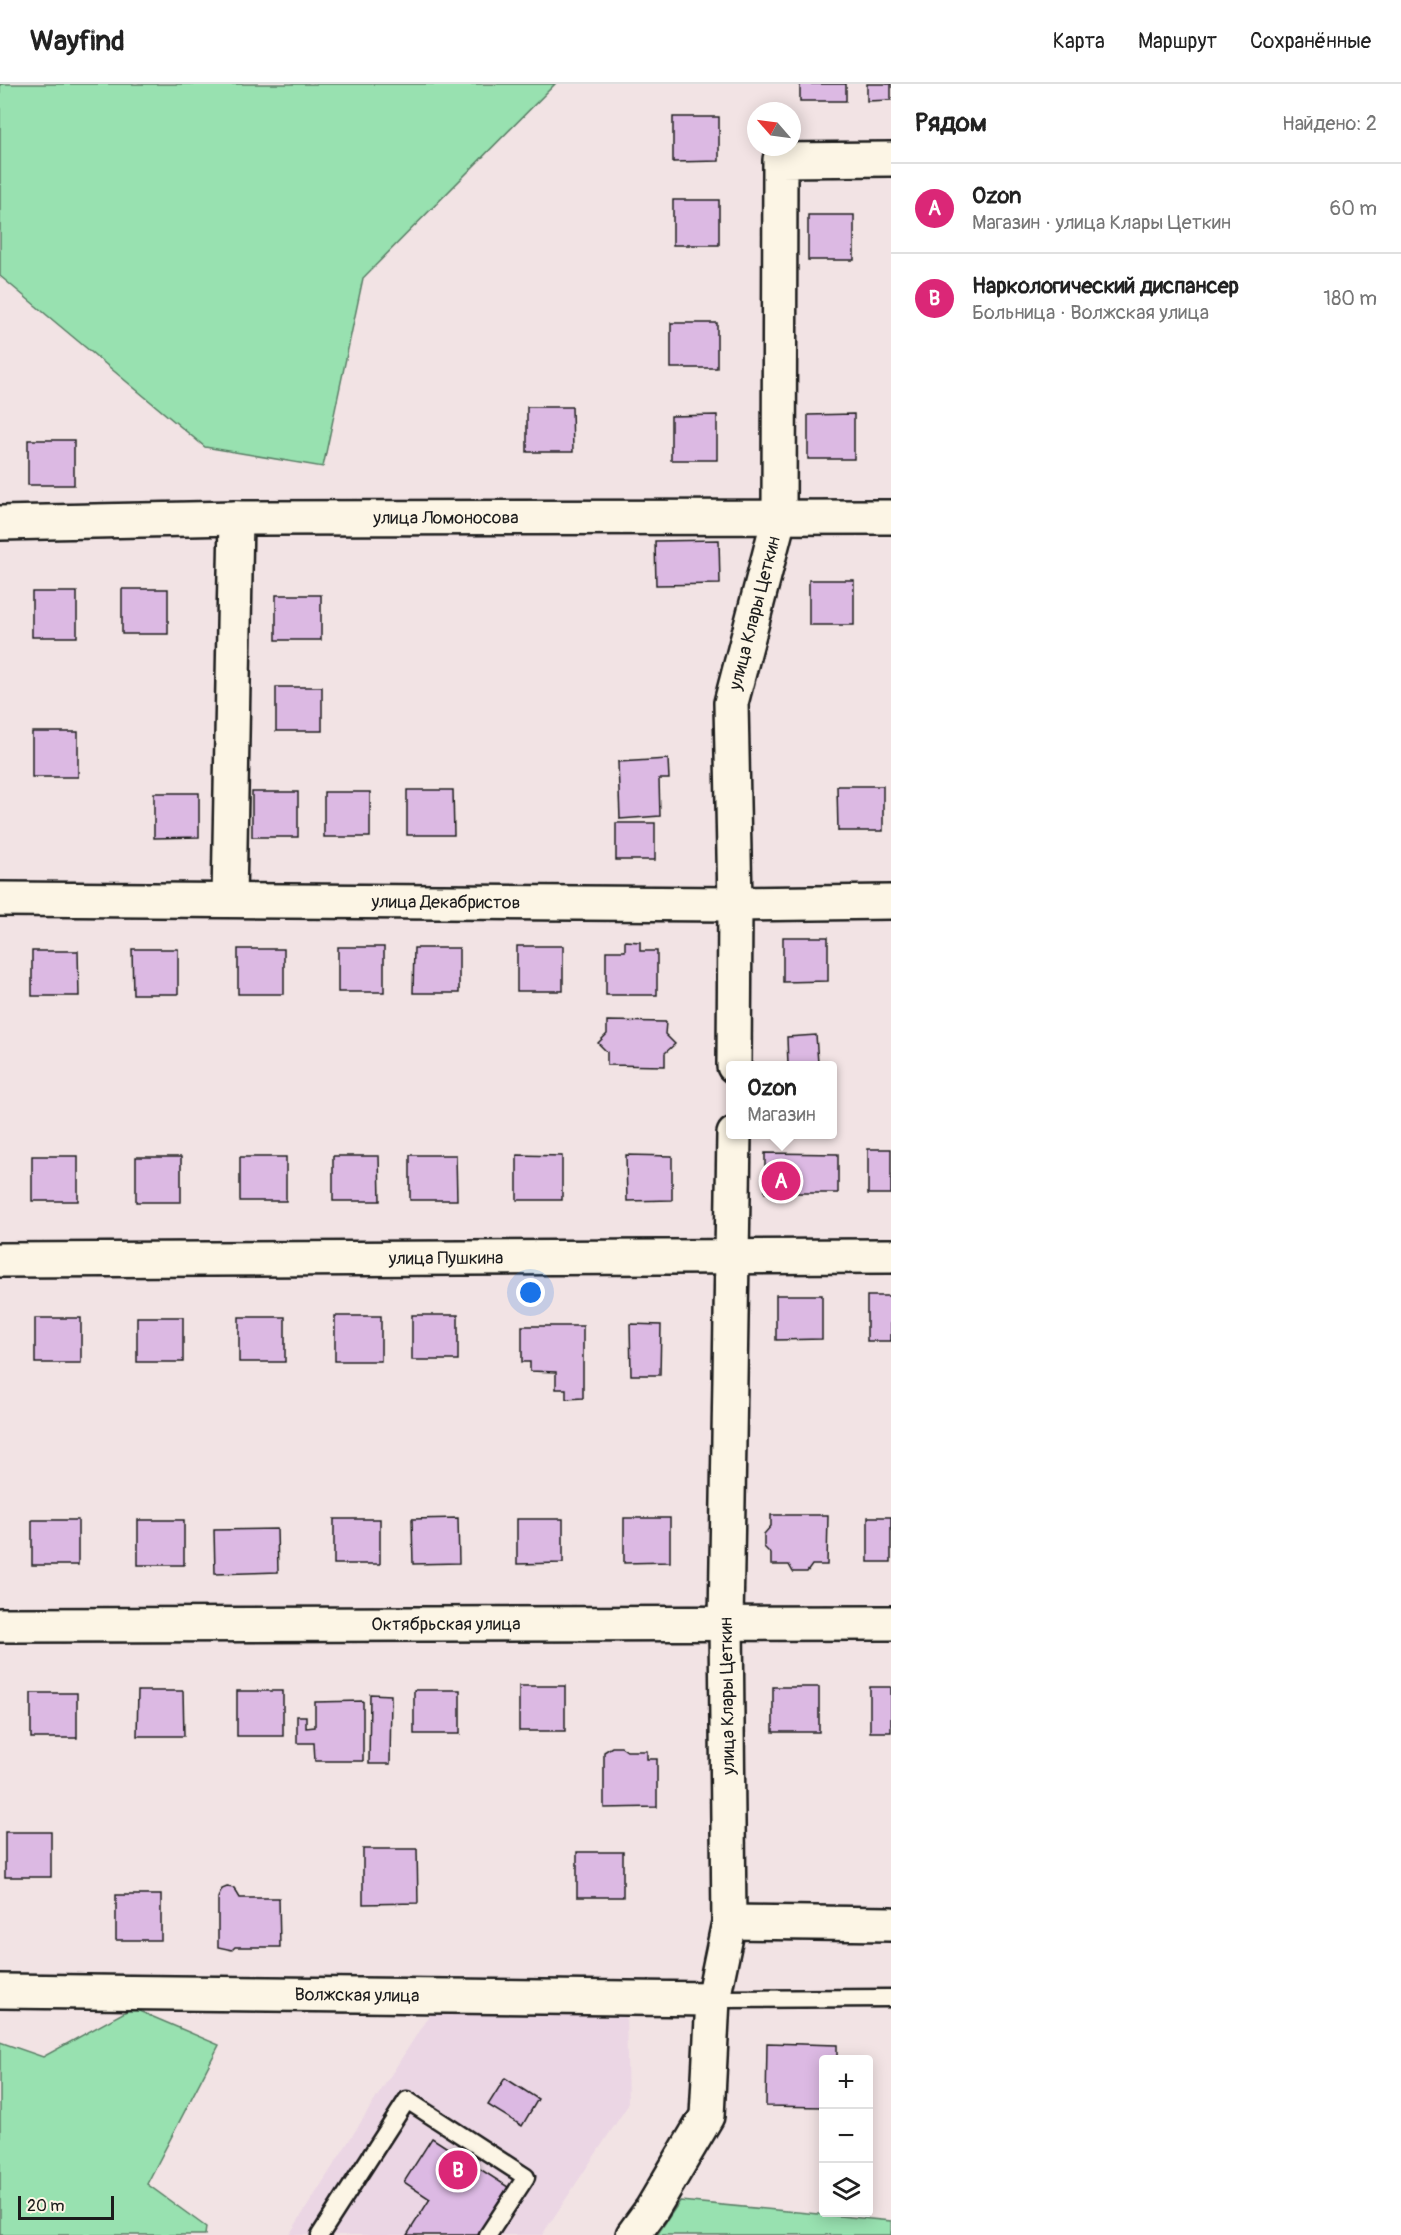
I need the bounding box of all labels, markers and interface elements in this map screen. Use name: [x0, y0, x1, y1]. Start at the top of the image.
text: Wayfind: [30, 24, 125, 59]
text: Карта: [1053, 28, 1105, 55]
text: Маршрут: [1138, 28, 1217, 55]
text: Сохранённые: [1250, 28, 1371, 55]
north arrow: [747, 102, 801, 156]
text: Рядом: [915, 107, 987, 139]
text: Найдено: 2: [1282, 111, 1377, 136]
text: Ozon: [972, 182, 1021, 210]
text: A: [928, 196, 941, 221]
text: 60 m: [1330, 196, 1377, 221]
text: Магазин · улица Клары Цеткин: [972, 210, 1231, 235]
text: Наркологический диспансер: [972, 272, 1239, 300]
text: B: [929, 286, 940, 311]
text: 180 m: [1323, 286, 1377, 311]
text: Больница · Волжская улица: [972, 300, 1209, 325]
street label: улица Ломоносова: [372, 507, 519, 530]
street label: улица Клары Цеткин: [724, 534, 786, 693]
street label: улица Декабристов: [371, 891, 520, 915]
popup: [726, 1061, 837, 1139]
text: Ozon: [747, 1074, 797, 1102]
text: Магазин: [747, 1102, 816, 1127]
pin: A: [762, 1158, 800, 1204]
street label: улица Пушкина: [388, 1247, 503, 1270]
your location: [516, 1278, 545, 1307]
street label: Октябрьская улица: [371, 1613, 521, 1636]
street label: улица Клары Цеткин: [715, 1617, 740, 1776]
street label: Волжская улица: [294, 1983, 420, 2008]
map controls: [819, 2055, 873, 2217]
button: +: [819, 2055, 873, 2109]
button: −: [819, 2109, 873, 2163]
pin: B: [438, 2148, 478, 2192]
button: layers: [819, 2163, 873, 2217]
scale bar: [18, 2193, 114, 2220]
text: 20 m: [27, 2196, 65, 2216]

